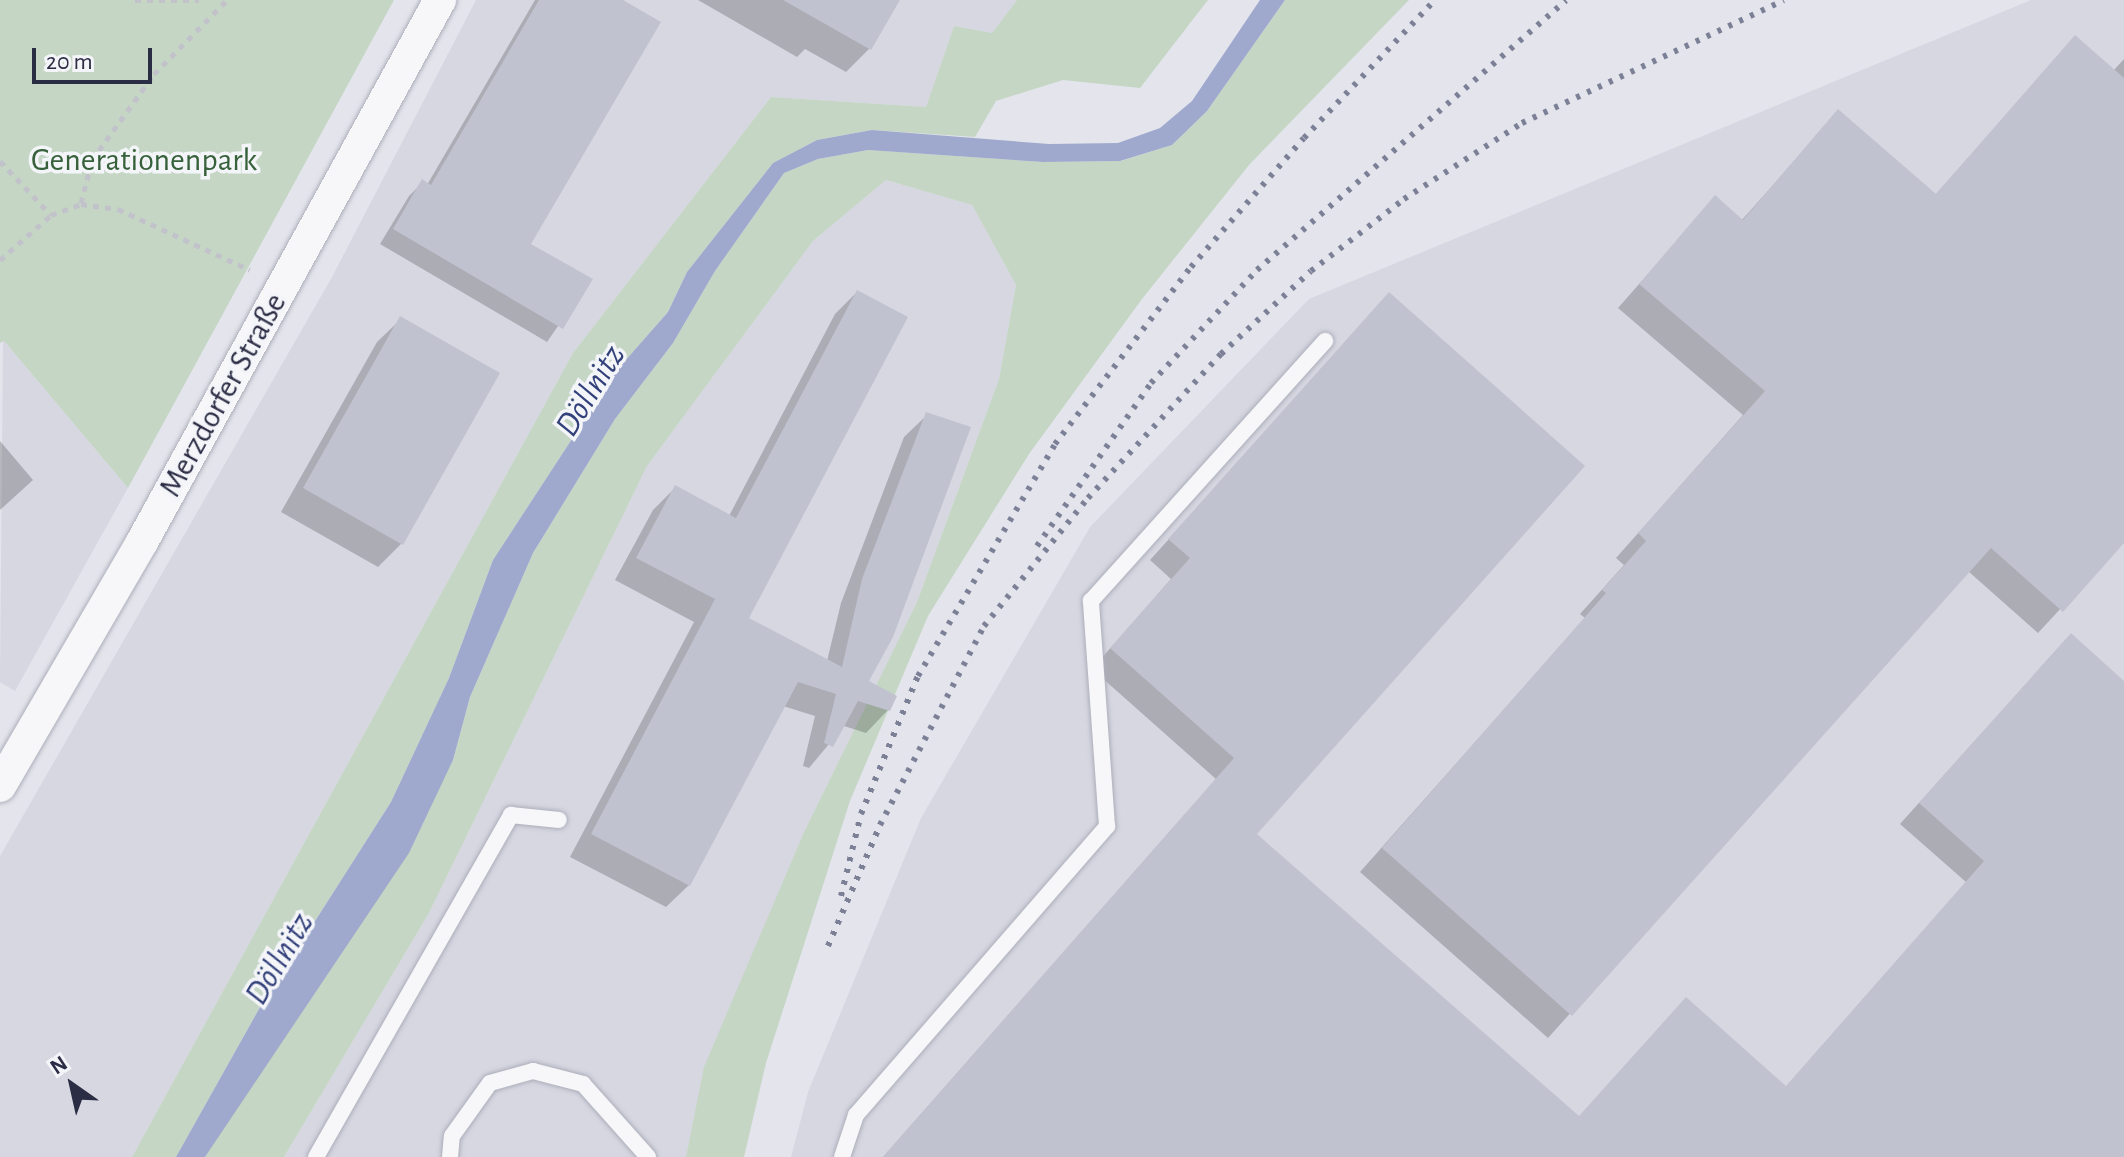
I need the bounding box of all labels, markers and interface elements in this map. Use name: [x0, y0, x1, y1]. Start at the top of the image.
scale bar: [36, 32, 156, 82]
text: 20 m: [46, 50, 93, 74]
park label: Generationenpark: [31, 141, 257, 179]
street label: Merzdorfer Straße: [151, 287, 295, 503]
water label: Döllnitz: [547, 338, 635, 444]
water label: Döllnitz: [237, 906, 323, 1012]
north arrow: [32, 1045, 112, 1125]
text: N: [46, 1052, 71, 1079]

